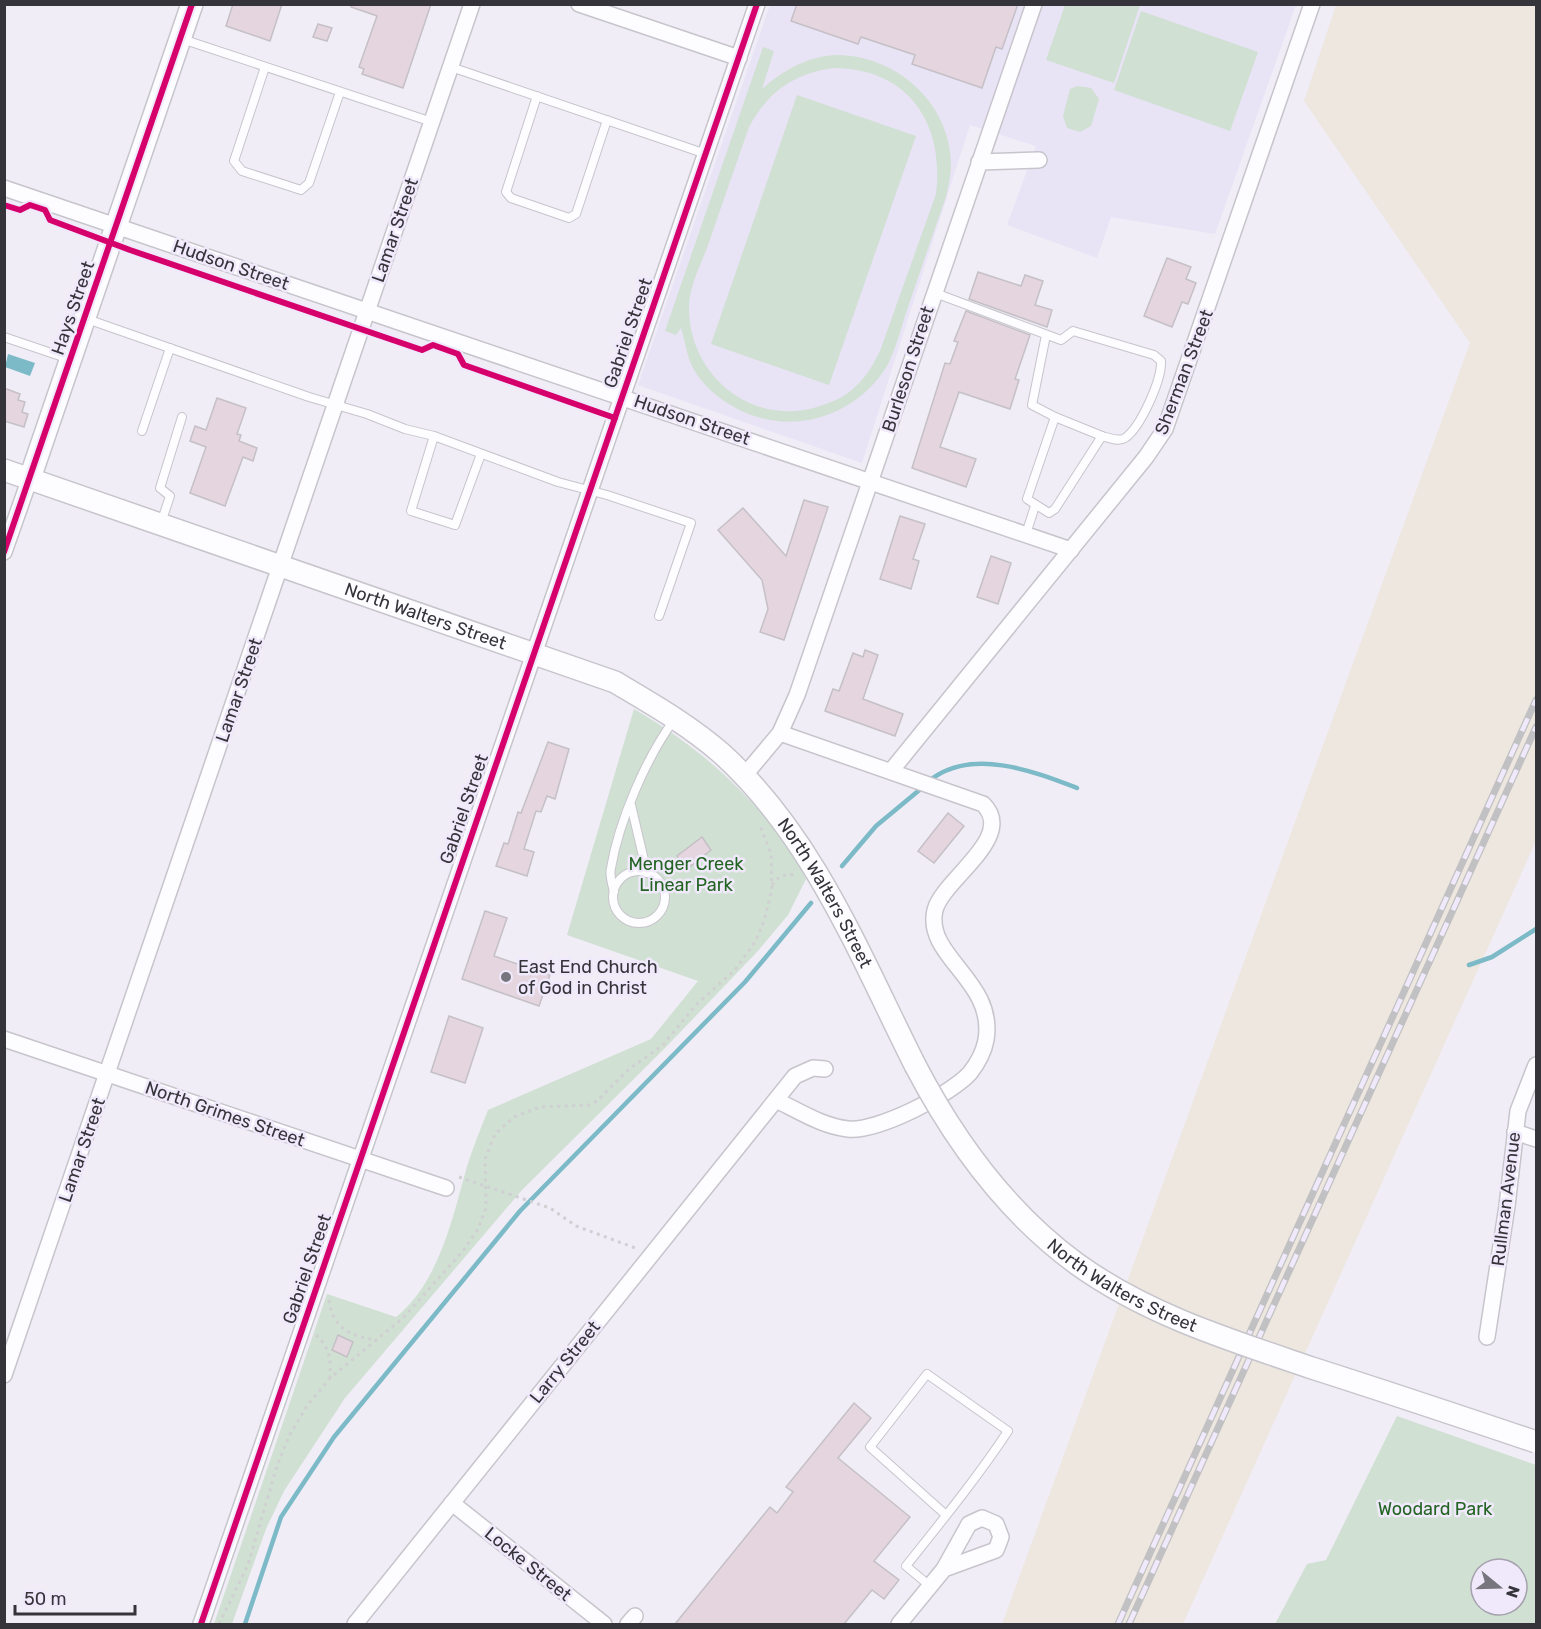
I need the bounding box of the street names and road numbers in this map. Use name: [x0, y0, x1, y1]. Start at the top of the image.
street label: Lamar Street: [367, 175, 423, 285]
street label: Hudson Street: [170, 235, 292, 295]
street label: Hays Street: [47, 258, 99, 358]
street label: Gabriel Street: [599, 275, 657, 391]
street label: Burleson Street: [877, 303, 939, 435]
street label: Sherman Street: [1150, 306, 1218, 438]
street label: Hudson Street: [631, 390, 753, 450]
street label: North Walters Street: [342, 578, 509, 654]
street label: Lamar Street: [211, 635, 267, 745]
street label: Gabriel Street: [435, 751, 493, 867]
street label: North Walters Street: [773, 814, 877, 972]
street label: North Grimes Street: [142, 1076, 308, 1152]
street label: Lamar Street: [54, 1095, 110, 1205]
street label: Rullman Avenue: [1487, 1131, 1525, 1267]
street label: Gabriel Street: [278, 1211, 336, 1327]
street label: North Walters Street: [1043, 1234, 1200, 1337]
street label: Larry Street: [525, 1316, 605, 1408]
street label: Locke Street: [480, 1522, 576, 1606]

